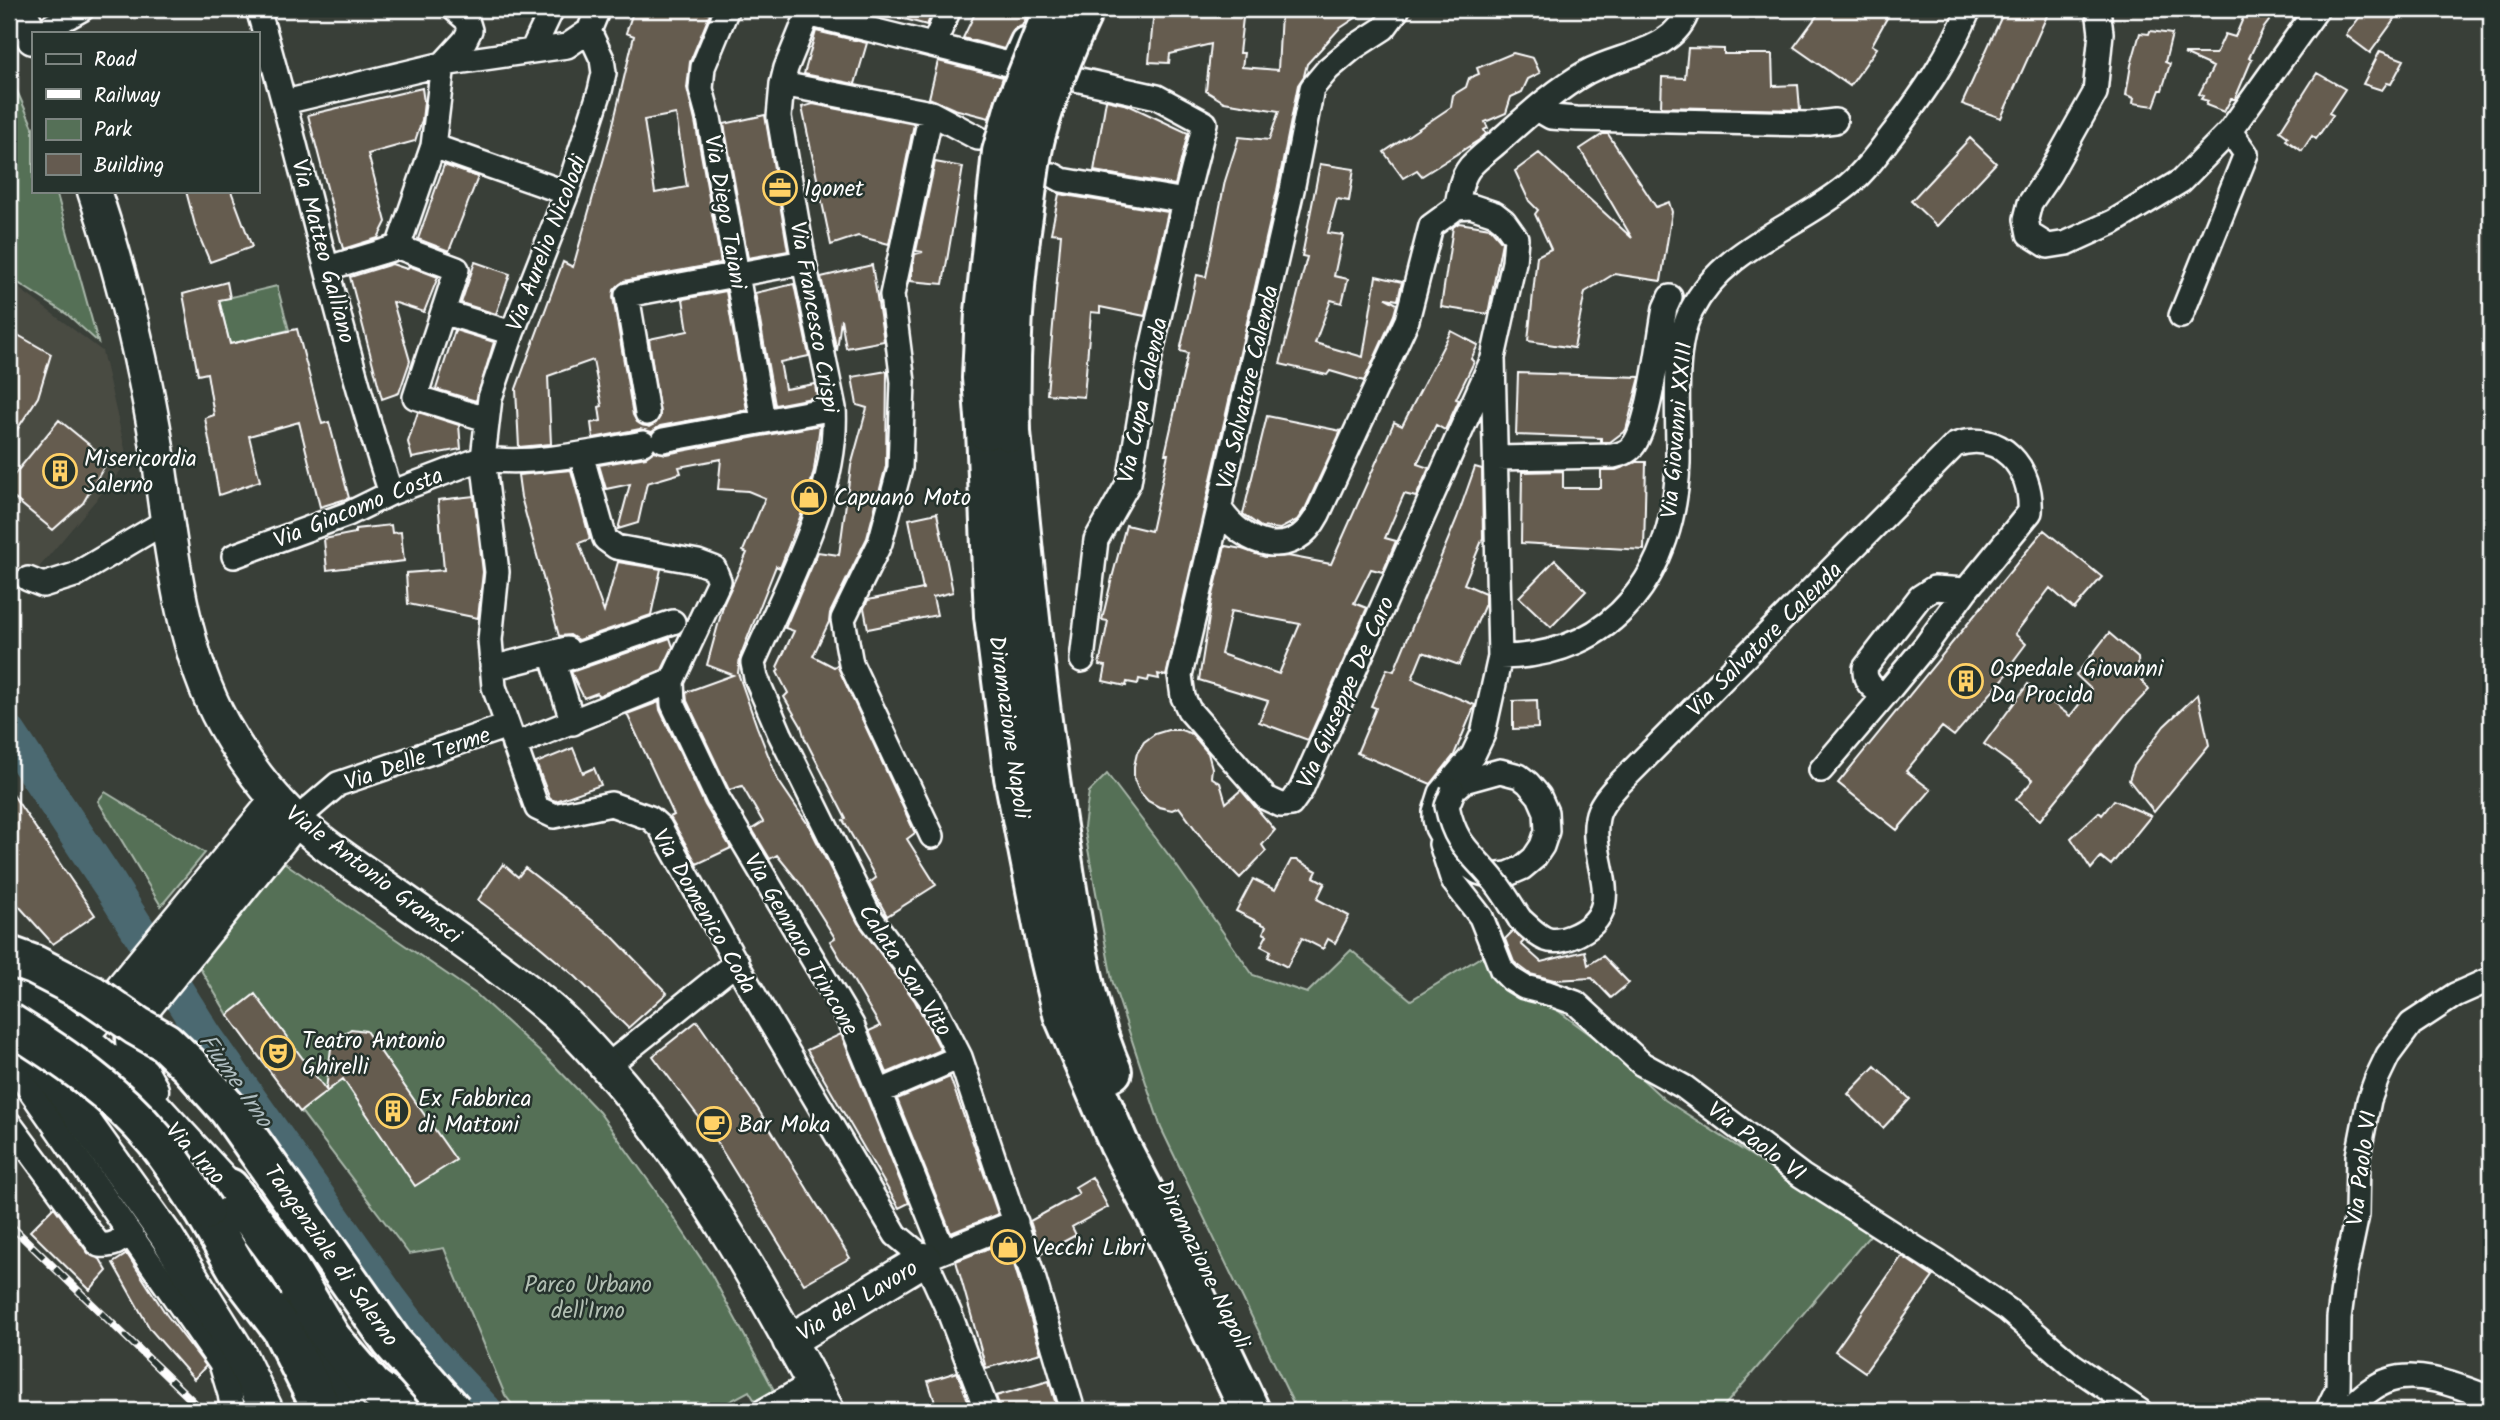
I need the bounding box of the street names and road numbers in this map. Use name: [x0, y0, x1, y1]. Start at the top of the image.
street label: Via Diego Taiani: [693, 132, 756, 294]
street label: Via Aurelio Nicolodi: [498, 149, 599, 337]
street label: Via Matteo Galliano: [280, 155, 364, 348]
street label: Via Francesco Crispi: [778, 219, 848, 417]
street label: Via Salvatore Calenda: [1208, 282, 1290, 493]
street label: Via Cupa Calenda: [1109, 314, 1179, 487]
street label: Via Giovanni XXIII: [1652, 340, 1704, 520]
street label: Via Giacomo Costa: [268, 458, 449, 559]
street label: Via Salvatore Calenda: [1679, 554, 1852, 727]
street label: Via Giuseppe De Caro: [1288, 591, 1405, 795]
street label: Diramazione Napoli: [977, 633, 1039, 823]
street label: Via Delle Terme: [340, 718, 496, 802]
street label: Viale Antonio Gramsci: [277, 797, 470, 955]
street label: Via Domenico Coda: [641, 823, 765, 1001]
street label: Via Gennaro Trincone: [733, 847, 867, 1043]
street label: Calata San Vito: [848, 898, 961, 1044]
street label: Via Paolo VI: [1699, 1093, 1813, 1192]
street label: Via Paolo VI: [2338, 1108, 2388, 1228]
street label: Via Irno: [156, 1115, 233, 1194]
street label: Tangenziale di Salerno: [254, 1157, 407, 1355]
street label: Diramazione Napoli: [1146, 1174, 1259, 1357]
street label: Via del Lavoro: [791, 1251, 926, 1352]

